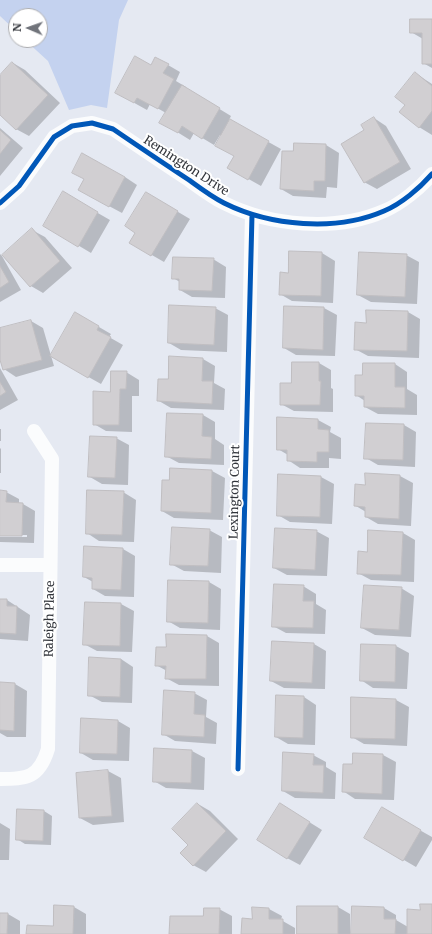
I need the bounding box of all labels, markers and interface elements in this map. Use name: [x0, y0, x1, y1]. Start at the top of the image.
north arrow: [8, 8, 48, 48]
text: N: [10, 23, 24, 32]
street label: Remington Drive: [141, 133, 231, 199]
street label: Lexington Court: [227, 445, 243, 539]
street label: Raleigh Place: [42, 581, 58, 657]

